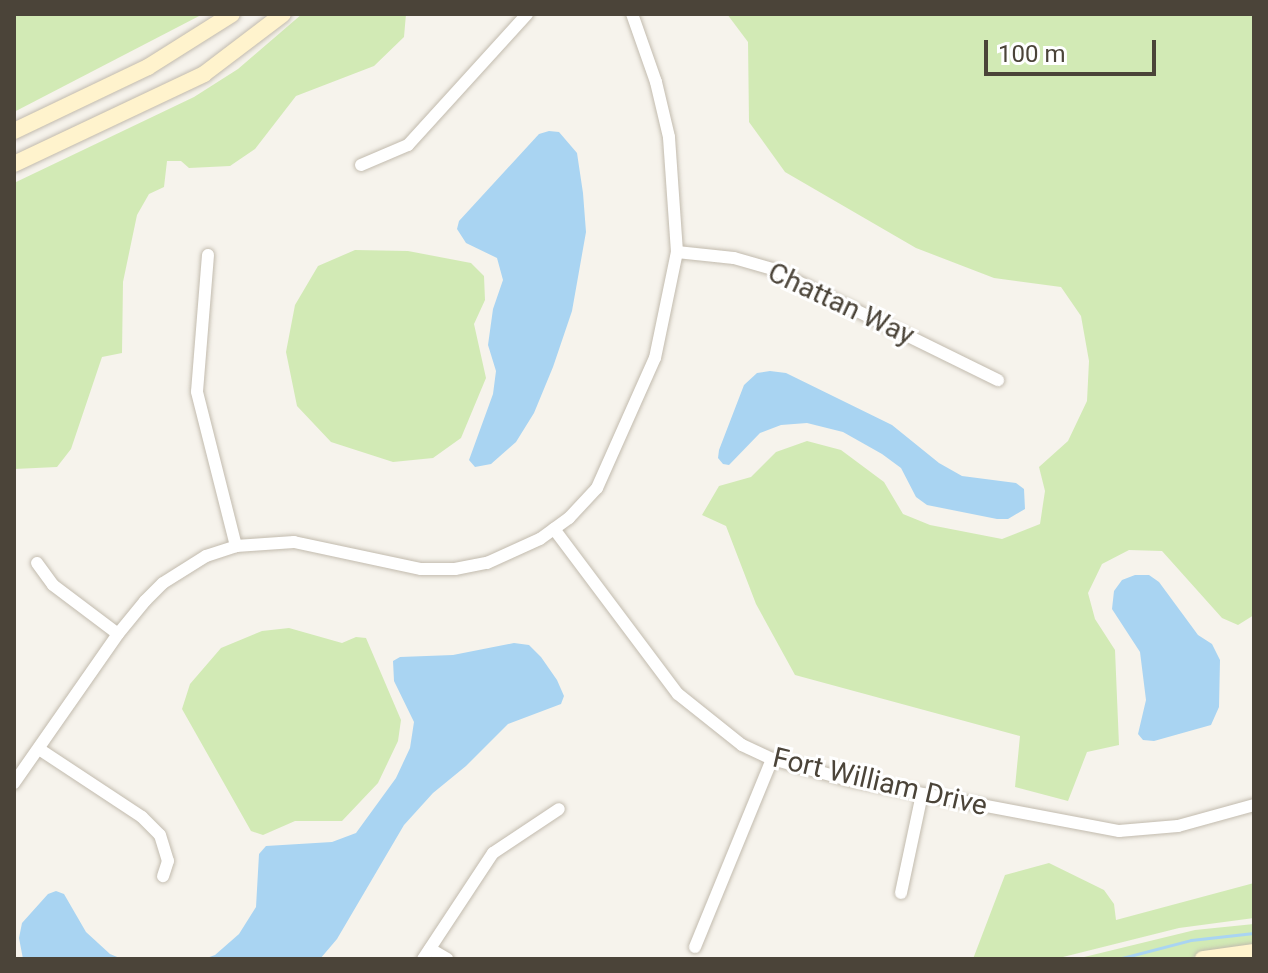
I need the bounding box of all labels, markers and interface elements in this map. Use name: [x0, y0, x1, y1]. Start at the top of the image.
scale bar: [988, 24, 1160, 74]
text: 100 m: [998, 40, 1065, 68]
street label: Chattan Way: [763, 255, 919, 353]
street label: Fort William Drive: [769, 741, 991, 823]

